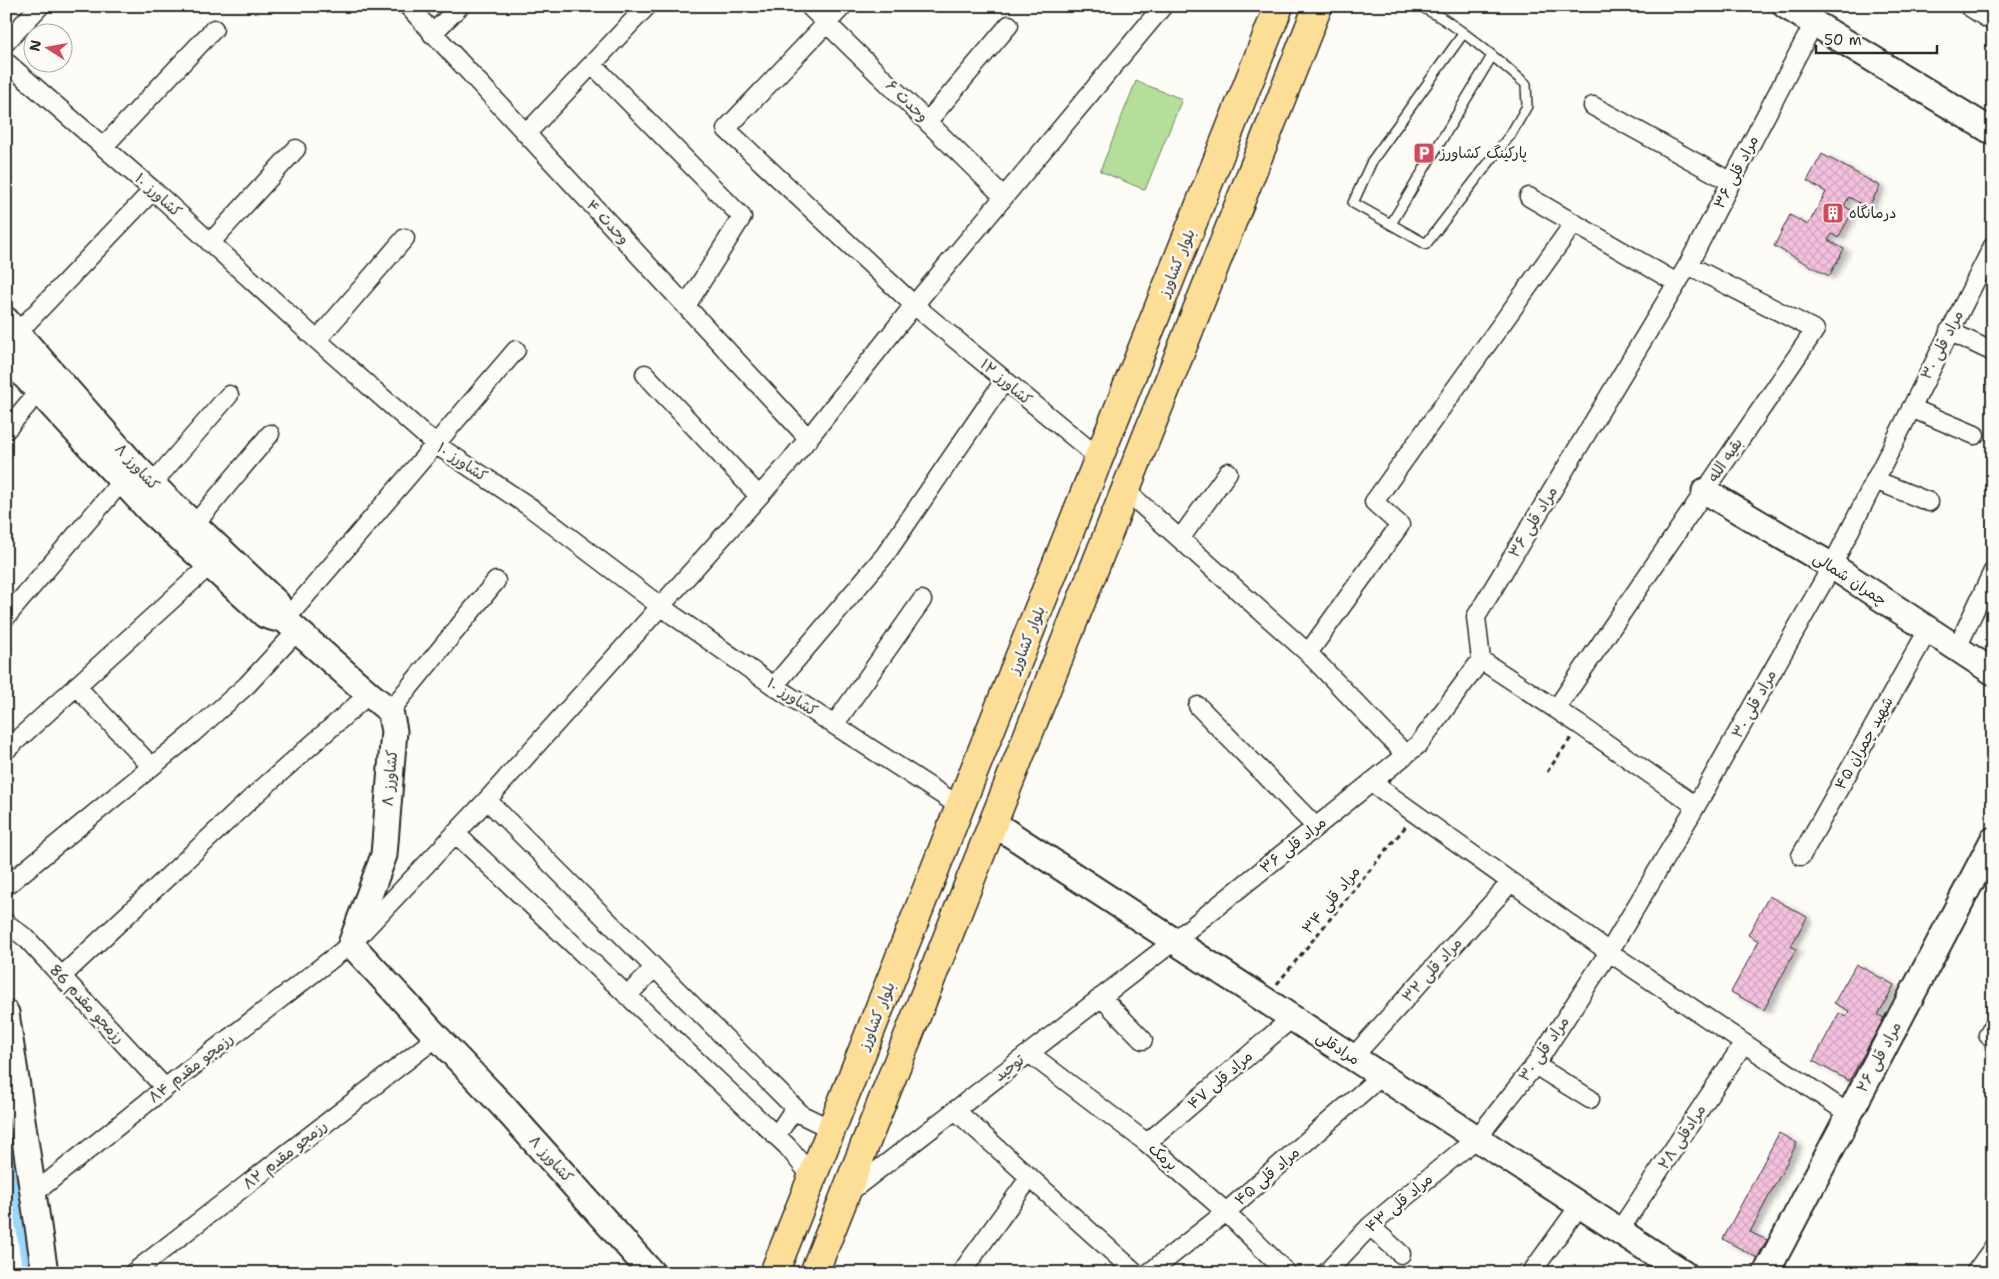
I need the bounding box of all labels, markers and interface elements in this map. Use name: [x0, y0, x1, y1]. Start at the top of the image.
north arrow: [22, 22, 72, 72]
scale bar: [1816, 22, 1938, 54]
text: 50 m: [1824, 30, 1862, 50]
text: N: [25, 38, 45, 53]
street label: وحدت ۶: [881, 76, 933, 126]
street label: مراد قلی ۳۶: [1709, 132, 1763, 212]
parking icon: پارکینگ کشاورز: [1412, 141, 1436, 165]
place label: پارکینگ کشاورز: [1439, 143, 1527, 163]
street label: کشاورز ۱۰: [130, 169, 186, 221]
street label: وحدت ۴: [582, 195, 634, 249]
building icon: درمانگاه: [1821, 201, 1845, 225]
place label: درمانگاه: [1849, 203, 1897, 223]
street label: بلوار کشاورز: [1154, 226, 1200, 301]
street label: مراد قلی ۳۰: [1916, 307, 1968, 383]
street label: کشاورز ۱۲: [976, 354, 1036, 410]
street label: بقیه الله: [1703, 434, 1747, 486]
street label: کشاورز ۱۰: [433, 438, 491, 486]
street label: کشاورز ۸: [110, 439, 164, 495]
street label: مراد قلی ۳۶: [1504, 483, 1562, 561]
street label: چمران شمالی: [1809, 548, 1891, 610]
street label: بلوار کشاورز: [1004, 603, 1050, 678]
street label: مراد قلی ۳۰: [1727, 666, 1781, 742]
street label: کشاورز ۱۰: [763, 673, 821, 721]
street label: شهید چمران ۴۵: [1830, 693, 1898, 793]
street label: کشاورز ۸: [378, 749, 402, 807]
street label: مراد قلی ۳۶: [1256, 812, 1330, 878]
street label: مراد قلی ۳۴: [1298, 862, 1364, 938]
street label: مراد قلی ۳۲: [1398, 933, 1466, 1007]
street label: رزمجو مقدم 86: [44, 960, 129, 1049]
street label: بلوار کشاورز: [854, 979, 900, 1054]
street label: مراد قلی ۳۰: [1514, 1012, 1574, 1086]
street label: مراد قلی ۲۶: [1852, 1018, 1906, 1096]
street label: مرادقلی: [1313, 1027, 1363, 1069]
street label: رزمجو مقدم ۸۴: [144, 1029, 238, 1108]
street label: مراد قلی ۴۷: [1183, 1046, 1257, 1114]
street label: توحید: [990, 1050, 1029, 1086]
street label: مرادقلی ۲۸: [1654, 1101, 1710, 1173]
street label: رزمجو مقدم ۸۲: [239, 1116, 332, 1195]
street label: کشاورز ۸: [525, 1131, 577, 1187]
street label: برمک: [1144, 1139, 1182, 1175]
street label: مراد قلی ۴۵: [1230, 1142, 1304, 1210]
street label: مراد قلی ۴۳: [1361, 1169, 1437, 1237]

